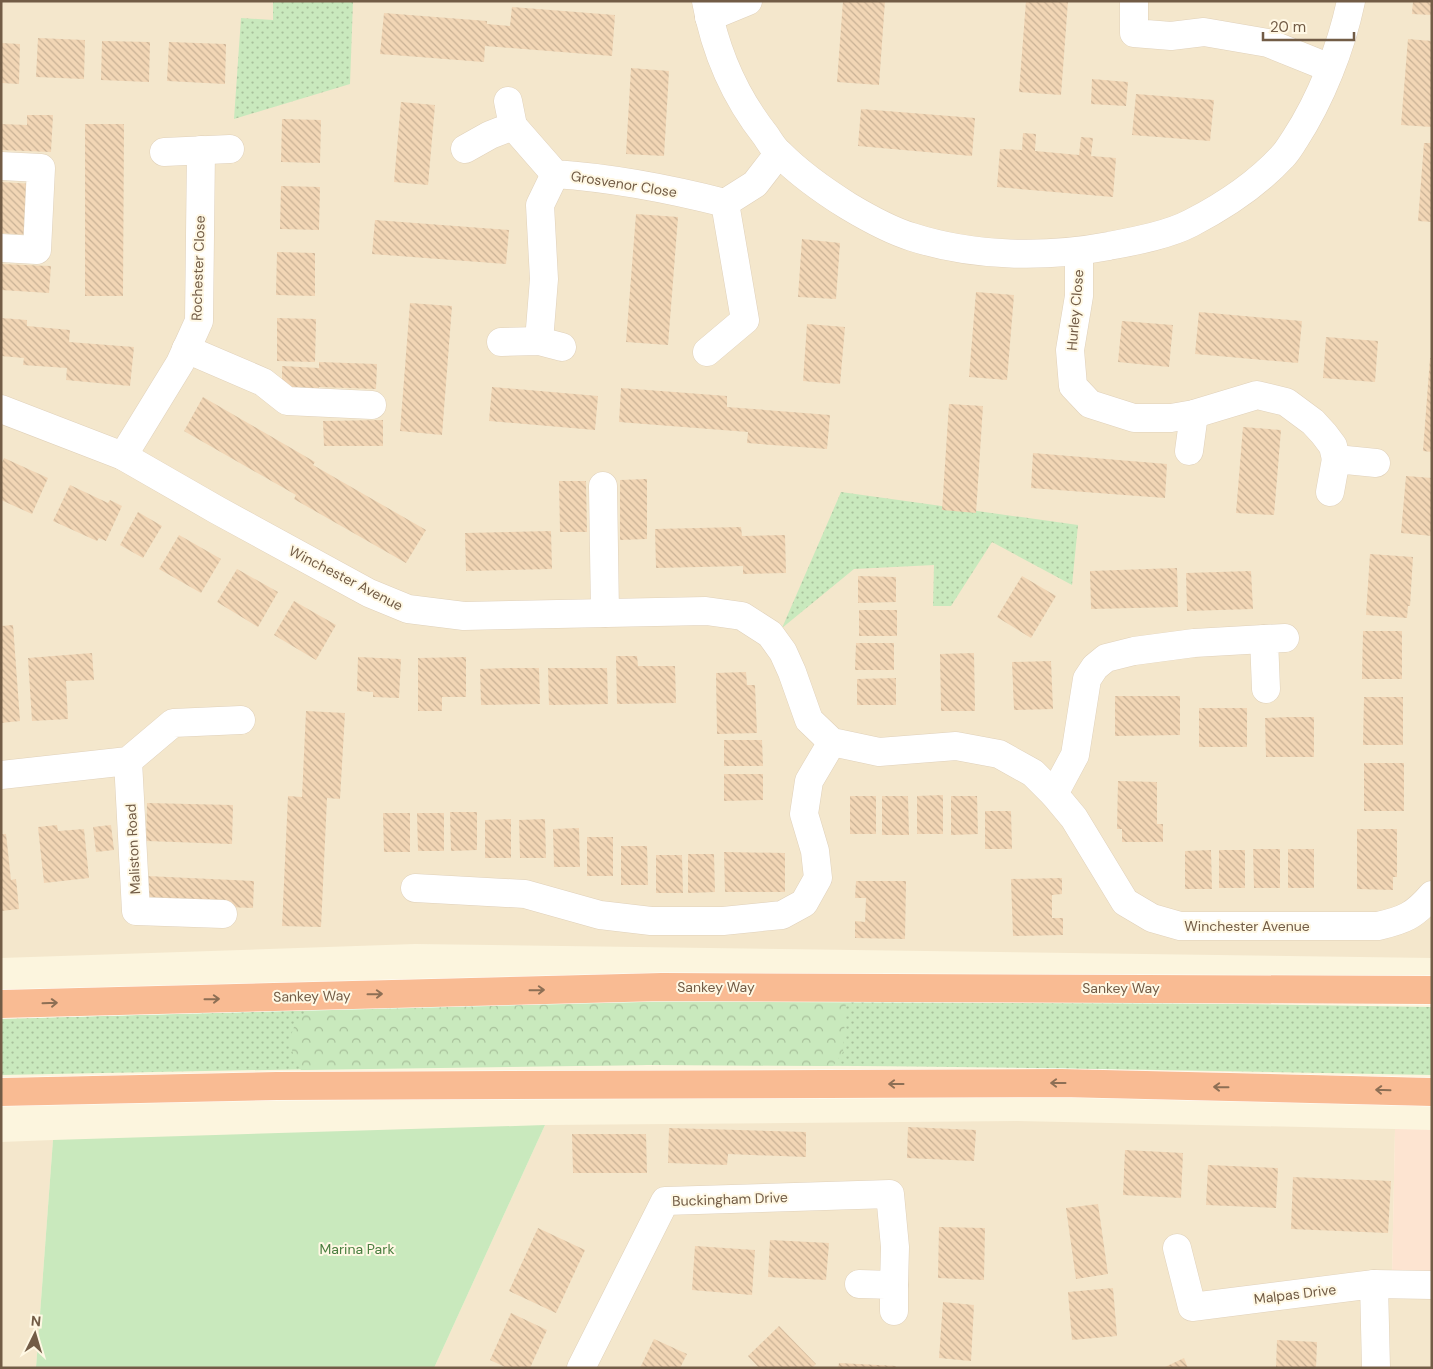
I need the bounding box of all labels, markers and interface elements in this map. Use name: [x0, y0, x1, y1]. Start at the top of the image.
scale bar: [1263, 10, 1354, 42]
text: 20 m: [1270, 17, 1306, 37]
street label: Grosvenor Close: [570, 167, 678, 201]
street label: Rochester Close: [187, 215, 209, 321]
street label: Hurley Close: [1062, 269, 1088, 351]
street label: Winchester Avenue: [286, 542, 406, 615]
street label: Maliston Road: [122, 803, 144, 895]
street label: Winchester Avenue: [1184, 917, 1310, 935]
street label: Sankey Way: [677, 978, 755, 996]
street label: Sankey Way: [1082, 979, 1160, 997]
street label: Sankey Way: [273, 986, 351, 1006]
one-way arrow: [529, 986, 545, 995]
one-way arrow: [367, 990, 383, 999]
one-way arrow: [204, 994, 220, 1003]
one-way arrow: [42, 998, 58, 1008]
one-way arrow: [1050, 1078, 1066, 1088]
one-way arrow: [888, 1079, 904, 1088]
one-way arrow: [1213, 1082, 1229, 1091]
one-way arrow: [1375, 1086, 1391, 1095]
street label: Buckingham Drive: [672, 1188, 788, 1210]
park label: Marina Park: [320, 1240, 394, 1258]
street label: Malpas Drive: [1253, 1280, 1337, 1308]
north arrow: [10, 1309, 60, 1359]
text: N: [30, 1312, 42, 1330]

